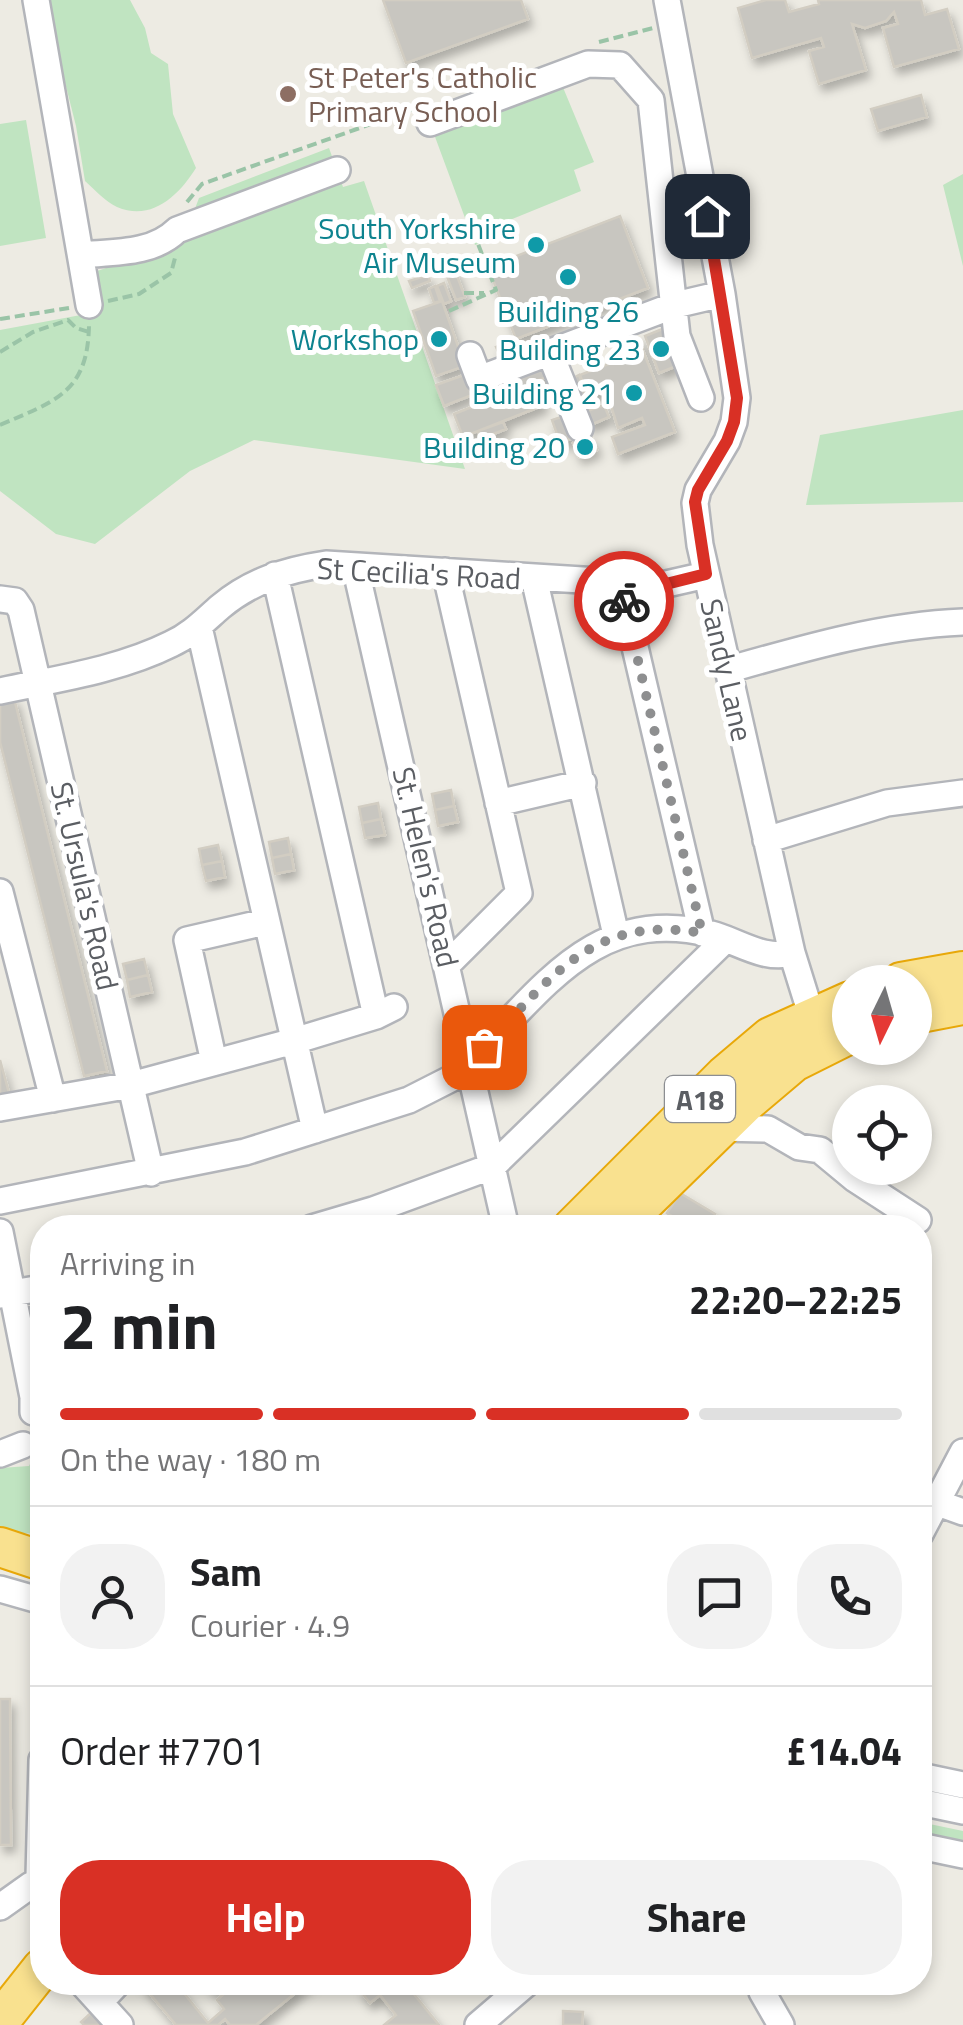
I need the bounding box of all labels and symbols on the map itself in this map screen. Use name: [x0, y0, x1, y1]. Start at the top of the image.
place label: St Peter's Catholic Primary School: [308, 54, 537, 134]
marker: St Peter's Catholic Primary School: [277, 83, 299, 105]
pin: [665, 174, 750, 259]
place label: South Yorkshire Air Museum: [318, 205, 516, 285]
marker: South Yorkshire Air Museum: [525, 234, 547, 256]
marker: Building 26: [557, 266, 579, 288]
place label: Building 26: [497, 288, 639, 334]
place label: Workshop: [291, 316, 419, 362]
place label: Building 23: [499, 326, 641, 372]
marker: Workshop: [428, 328, 450, 350]
marker: Building 23: [650, 338, 672, 360]
place label: Building 21: [472, 370, 614, 416]
marker: Building 21: [623, 382, 645, 404]
place label: Building 20: [423, 424, 565, 470]
marker: Building 20: [574, 436, 596, 458]
street label: St Cecilia's Road: [316, 545, 522, 601]
courier: [574, 551, 674, 651]
street label: Sandy Lane: [688, 594, 766, 746]
street label: St. Helen's Road: [381, 762, 471, 972]
street label: St. Ursula's Road: [39, 777, 131, 995]
north arrow: [832, 965, 932, 1065]
pin: [442, 1005, 527, 1090]
road number: A18: [665, 1076, 735, 1122]

